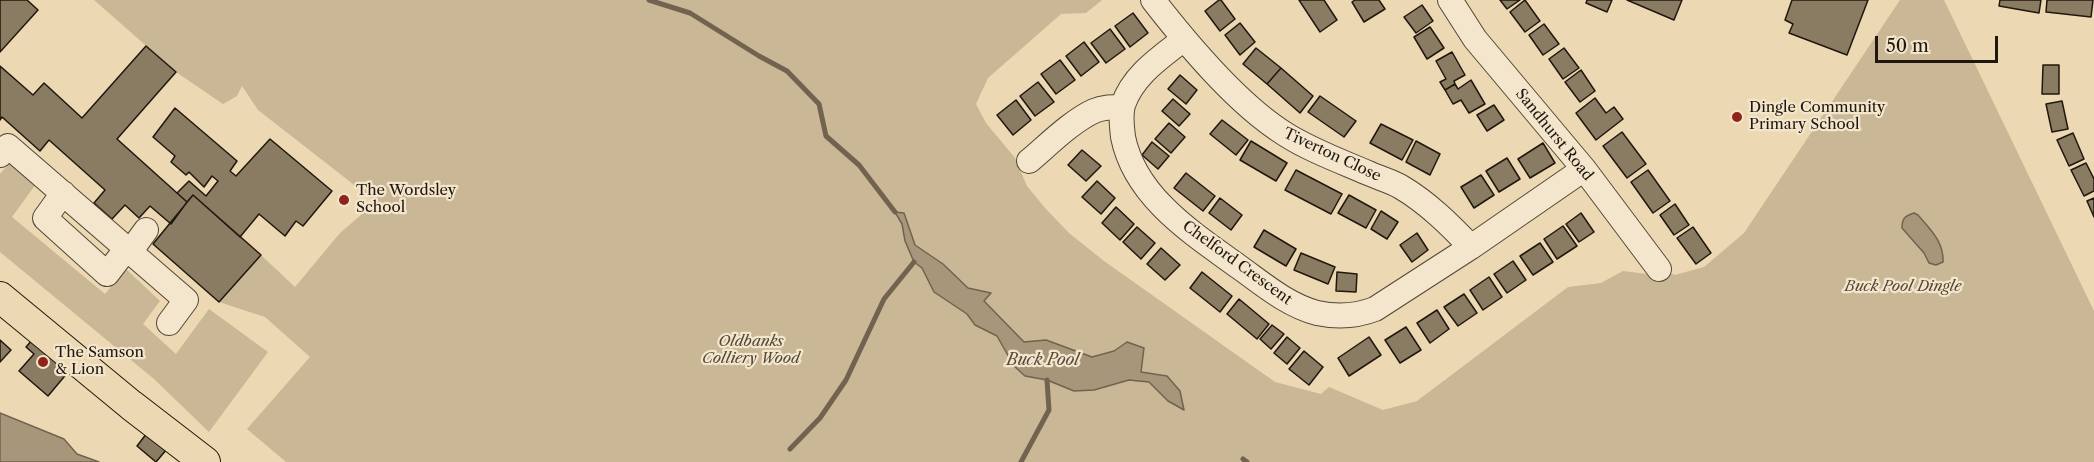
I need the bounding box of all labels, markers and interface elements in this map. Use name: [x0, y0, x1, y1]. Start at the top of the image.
scale bar: [1878, 24, 2001, 62]
text: 50 m: [1886, 35, 1929, 57]
street label: Sandhurst Road: [1511, 85, 1597, 185]
place label: Dingle Community Primary School: [1749, 99, 1885, 134]
marker: Dingle Community Primary School: [1730, 110, 1744, 124]
street label: Tiverton Close: [1280, 124, 1384, 186]
place label: The Wordsley School: [356, 182, 456, 217]
marker: The Wordsley School: [337, 193, 351, 207]
street label: Chelford Crescent: [1179, 217, 1295, 309]
park label: Buck Pool Dingle: [1845, 278, 1961, 296]
park label: Oldbanks Colliery Wood: [702, 333, 800, 368]
place label: The Samson & Lion: [55, 344, 144, 379]
water label: Buck Pool: [1006, 350, 1080, 370]
marker: The Samson & Lion: [36, 355, 50, 369]

